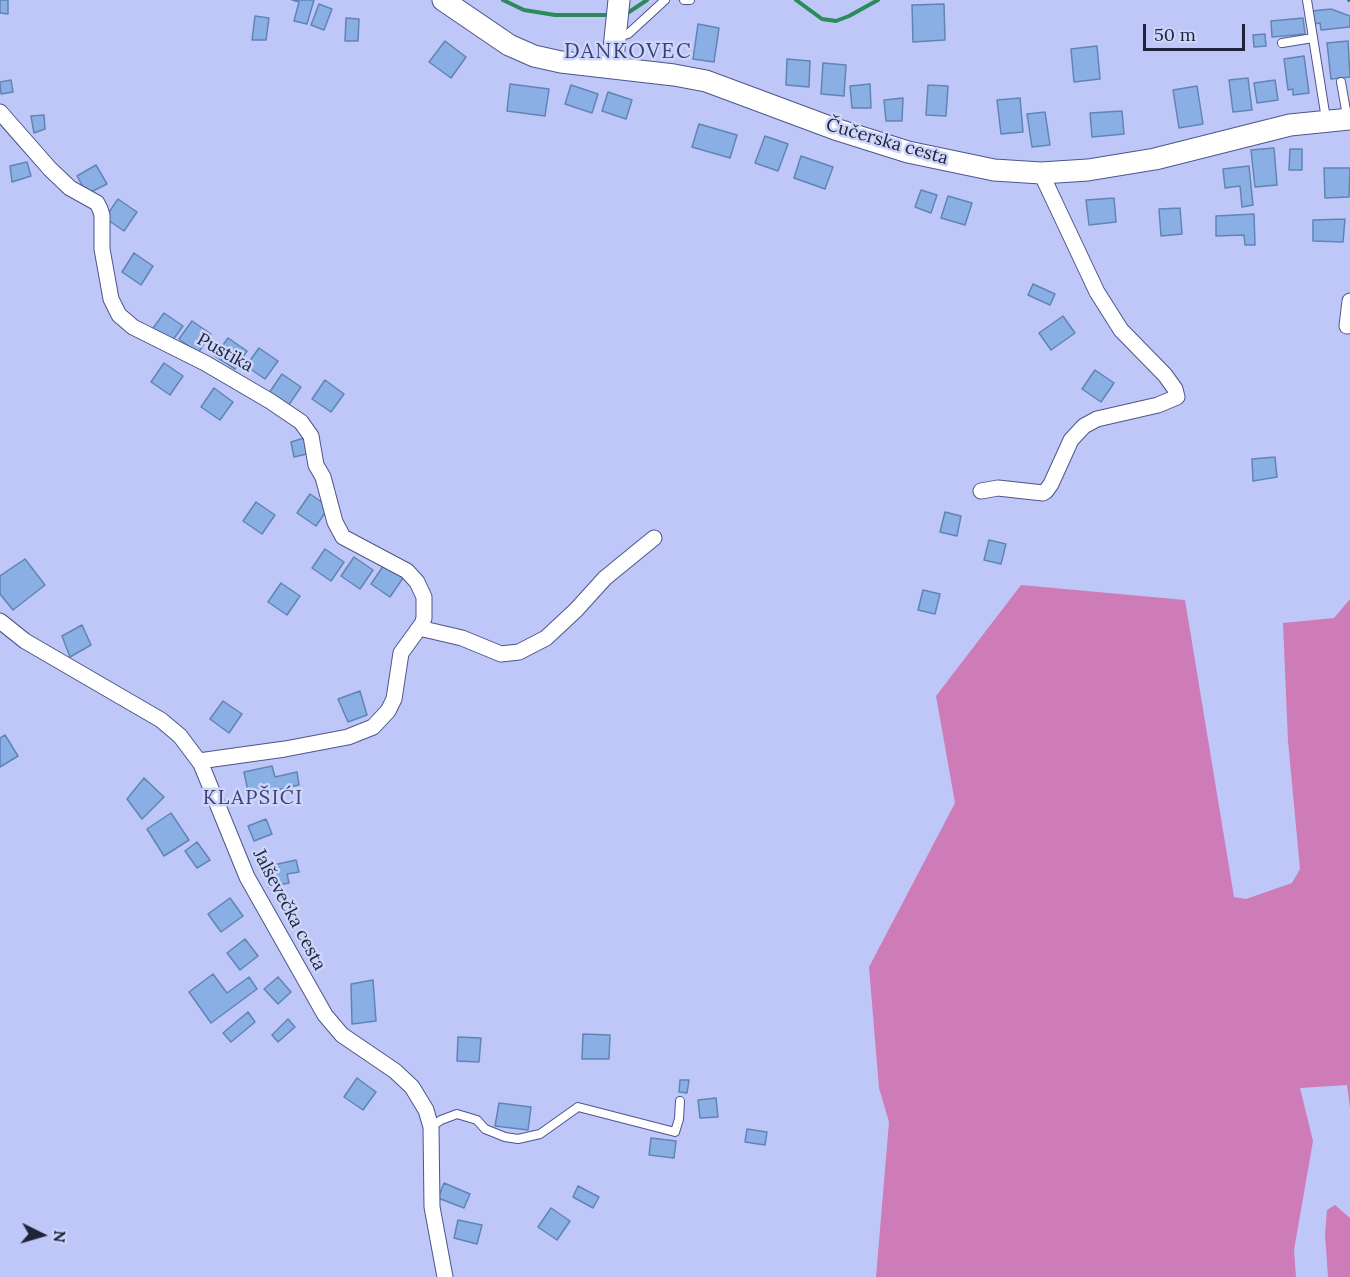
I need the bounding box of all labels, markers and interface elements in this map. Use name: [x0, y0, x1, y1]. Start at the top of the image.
scale bar: [1146, 12, 1248, 50]
text: 50 m: [1154, 23, 1196, 46]
district label: DANKOVEC: [564, 39, 692, 65]
street label: Čučerska cesta: [823, 114, 951, 170]
street label: Pustika: [193, 329, 257, 377]
district label: KLAPŠIĆI: [203, 786, 303, 810]
street label: Jalševečka cesta: [248, 846, 330, 974]
north arrow: [12, 1205, 72, 1265]
text: N: [49, 1230, 70, 1244]

